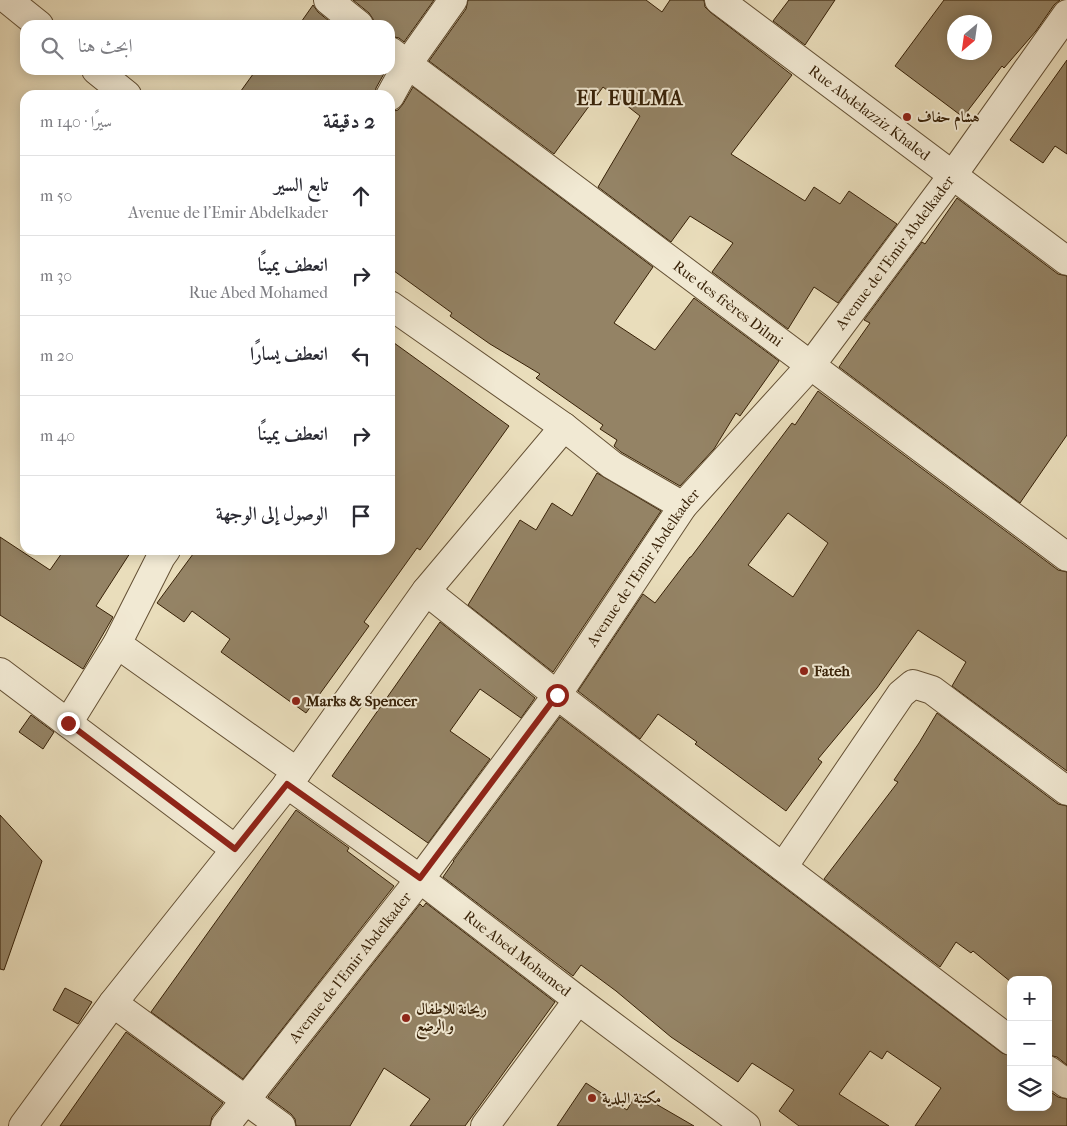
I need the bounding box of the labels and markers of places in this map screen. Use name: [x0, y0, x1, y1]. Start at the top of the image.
place label: هشام حفاف: [917, 108, 980, 130]
marker: هشام حفاف: [901, 111, 913, 123]
place label: Fateh: [813, 662, 851, 680]
marker: Fateh: [798, 665, 810, 677]
place label: Marks & Spencer: [305, 692, 418, 710]
marker: Marks & Spencer: [290, 695, 302, 707]
place label: ريحانة للاطفال و الرضع: [416, 1000, 487, 1040]
marker: ريحانة للاطفال و الرضع: [400, 1012, 412, 1024]
place label: مكتبة البلدية: [602, 1089, 661, 1107]
marker: مكتبة البلدية: [586, 1092, 598, 1104]

